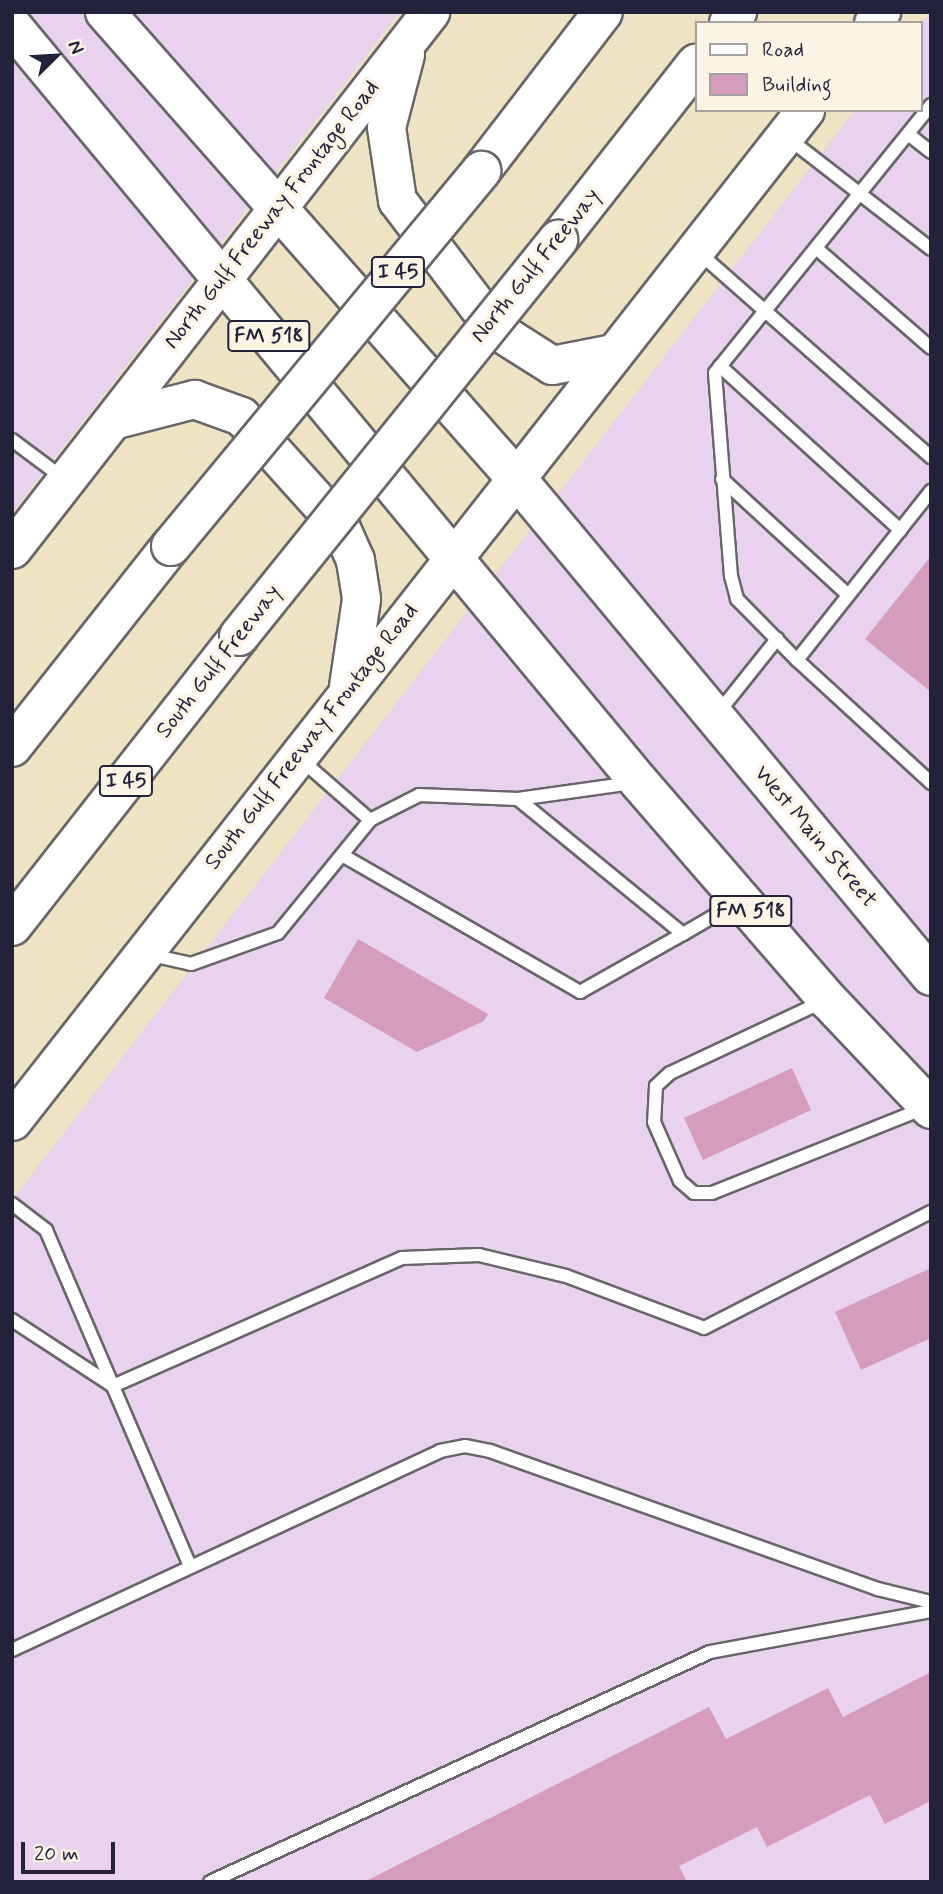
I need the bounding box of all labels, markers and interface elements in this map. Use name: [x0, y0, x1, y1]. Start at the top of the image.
north arrow: [21, 21, 91, 91]
legend: [694, 21, 922, 112]
text: N: [62, 36, 90, 58]
text: Road: [762, 36, 804, 64]
text: Building: [762, 71, 832, 99]
street label: North Gulf Freeway Frontage Road: [158, 75, 386, 355]
street label: North Gulf Freeway: [465, 183, 607, 349]
road number: I 45: [370, 254, 426, 290]
road number: FM 518: [227, 318, 311, 354]
street label: South Gulf Freeway: [150, 580, 288, 744]
street label: South Gulf Freeway Frontage Road: [200, 598, 424, 876]
street label: West Main Street: [748, 761, 882, 913]
road number: I 45: [98, 764, 154, 798]
road number: FM 518: [709, 894, 793, 928]
scale bar: [24, 1828, 119, 1872]
text: 20 m: [34, 1840, 79, 1868]

